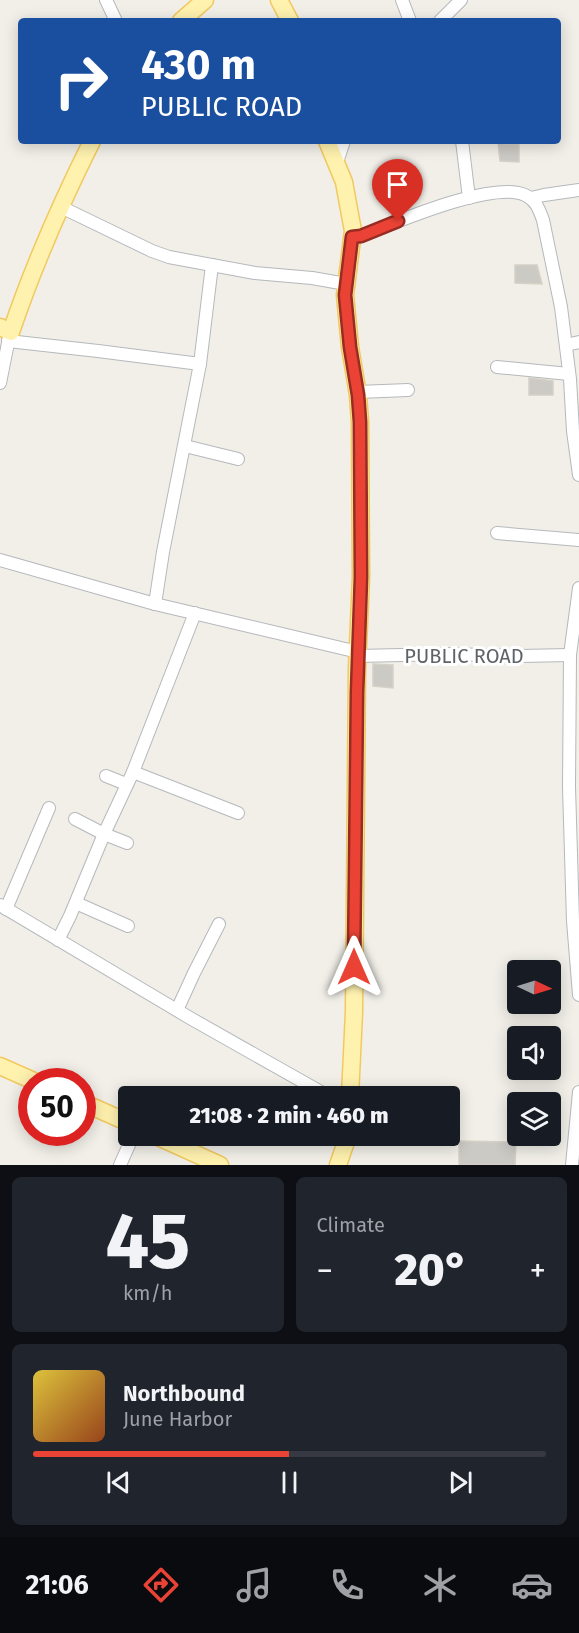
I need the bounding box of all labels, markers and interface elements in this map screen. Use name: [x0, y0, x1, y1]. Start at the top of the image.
text: 430 m: [141, 40, 256, 90]
icon: right: [42, 42, 120, 120]
text: PUBLIC ROAD: [141, 91, 302, 123]
pin: [372, 159, 423, 221]
icon: arrive: [381, 168, 414, 201]
street label: PUBLIC ROAD: [404, 644, 524, 668]
position arrow: [322, 935, 386, 999]
north arrow: [507, 960, 561, 1014]
map controls: [507, 960, 561, 1146]
button: sound: [507, 1026, 561, 1080]
speed limit sign: 50: [18, 1068, 96, 1146]
button: layers: [507, 1092, 561, 1146]
text: 21:08 · 2 min · 460 m: [189, 1102, 389, 1129]
text: 45: [105, 1195, 190, 1289]
text: Climate: [317, 1213, 385, 1237]
text: 20°: [394, 1243, 468, 1297]
text: −: [317, 1251, 333, 1291]
text: +: [530, 1251, 546, 1291]
text: km/h: [123, 1281, 173, 1305]
text: Northbound: [123, 1380, 245, 1407]
text: June Harbor: [123, 1407, 232, 1431]
icon: previous: [102, 1466, 135, 1499]
icon: pause: [273, 1466, 306, 1499]
icon: next: [444, 1466, 477, 1499]
icon: directions: [140, 1564, 182, 1606]
icon: music: [233, 1564, 275, 1606]
icon: phone: [326, 1564, 368, 1606]
icon: climate: [419, 1564, 461, 1606]
icon: car: [511, 1564, 553, 1606]
text: 21:06: [25, 1569, 89, 1601]

